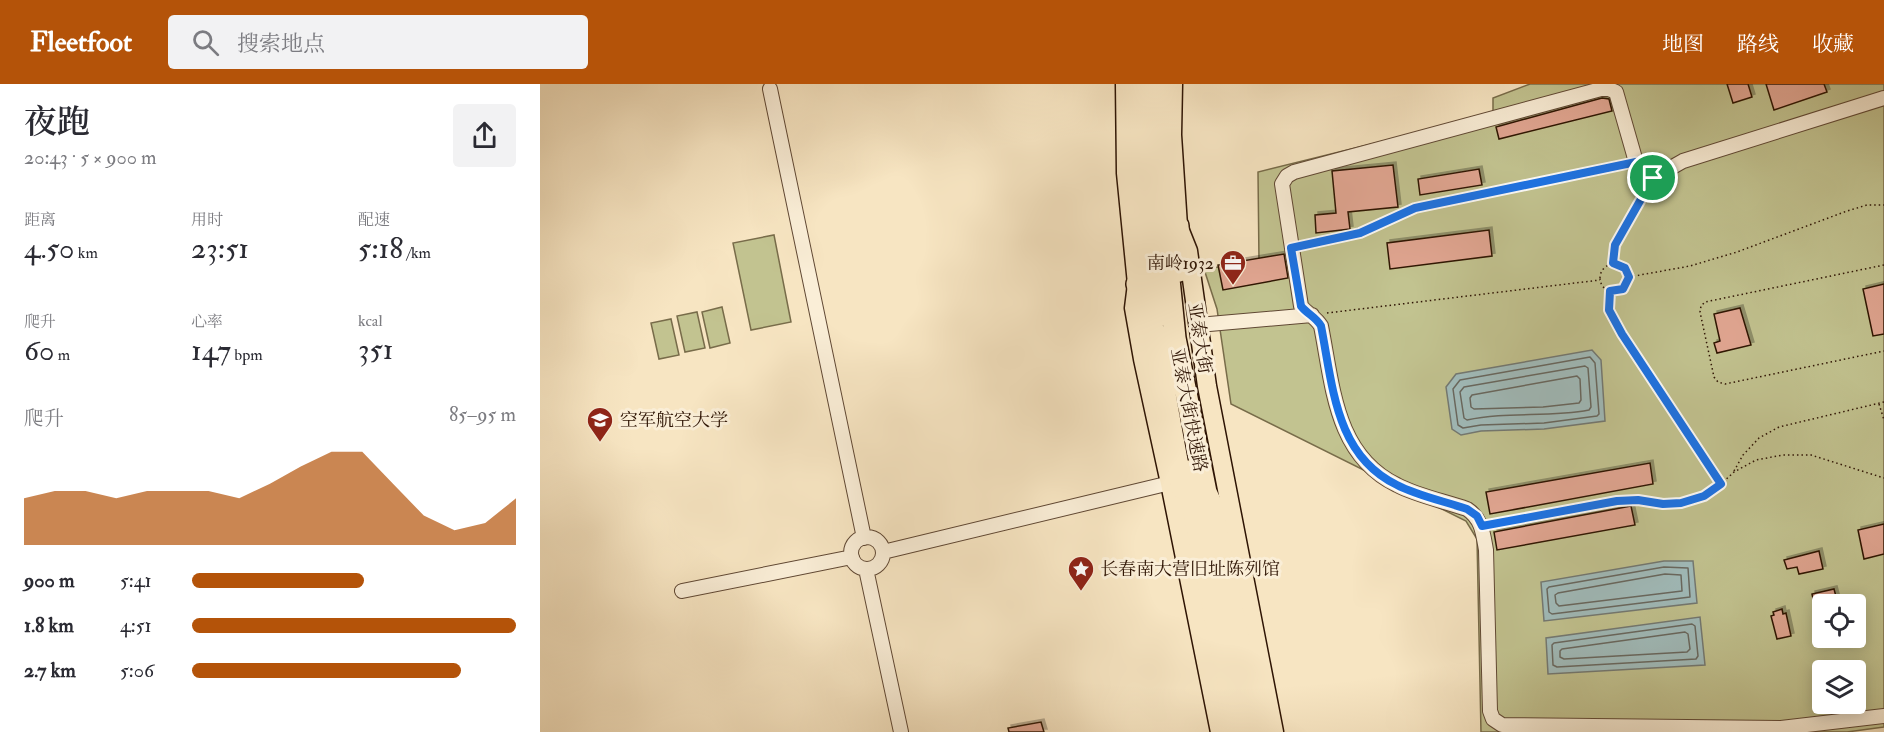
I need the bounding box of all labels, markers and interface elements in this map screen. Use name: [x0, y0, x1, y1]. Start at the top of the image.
search box: [168, 15, 588, 69]
text: Fleetfoot: [30, 25, 132, 60]
icon: search: [189, 26, 222, 59]
text: 搜索地点: [237, 30, 325, 58]
text: 地图: [1662, 31, 1704, 58]
text: 路线: [1737, 31, 1779, 58]
text: 收藏: [1812, 31, 1854, 58]
text: 夜跑: [24, 102, 90, 143]
button: share: [453, 104, 516, 167]
text: 20:43 · 5 × 900 m: [24, 145, 157, 170]
pin: [1627, 152, 1678, 203]
icon: arrive: [1636, 161, 1669, 194]
text: 距离: [24, 210, 56, 230]
text: 用时: [191, 210, 223, 230]
text: 配速: [358, 210, 390, 230]
text: 4.50: [24, 230, 74, 267]
text: 23:51: [191, 230, 249, 267]
text: 5:18: [358, 230, 403, 267]
text: km: [74, 243, 98, 263]
text: /km: [403, 243, 431, 263]
office icon: 南岭1932: [1218, 248, 1248, 286]
place label: 南岭1932: [1146, 252, 1214, 275]
street label: 亚泰大街: [1183, 301, 1216, 375]
text: kcal: [358, 311, 383, 331]
text: 爬升: [24, 312, 56, 332]
text: 心率: [191, 312, 223, 332]
text: 351: [358, 331, 393, 368]
text: 60: [24, 332, 55, 369]
text: 147: [191, 332, 231, 369]
text: m: [55, 345, 70, 365]
text: bpm: [231, 345, 263, 365]
street label: 亚泰大街快速路: [1165, 346, 1212, 474]
text: 85–95 m: [449, 402, 516, 427]
school or university icon: 空军航空大学: [585, 405, 615, 443]
text: 爬升: [24, 406, 64, 431]
place label: 空军航空大学: [620, 409, 728, 432]
place icon: 长春南大营旧址陈列馆: [1066, 554, 1096, 592]
place label: 长春南大营旧址陈列馆: [1100, 558, 1280, 581]
text: 900 m: [24, 568, 74, 593]
text: 5:41: [120, 568, 152, 593]
map controls: [1812, 594, 1866, 714]
button: locate: [1812, 594, 1866, 648]
text: 1.8 km: [24, 613, 74, 638]
text: 4:51: [120, 613, 152, 638]
text: 2.7 km: [24, 658, 76, 683]
text: 5:06: [120, 658, 154, 683]
button: layers: [1812, 660, 1866, 714]

